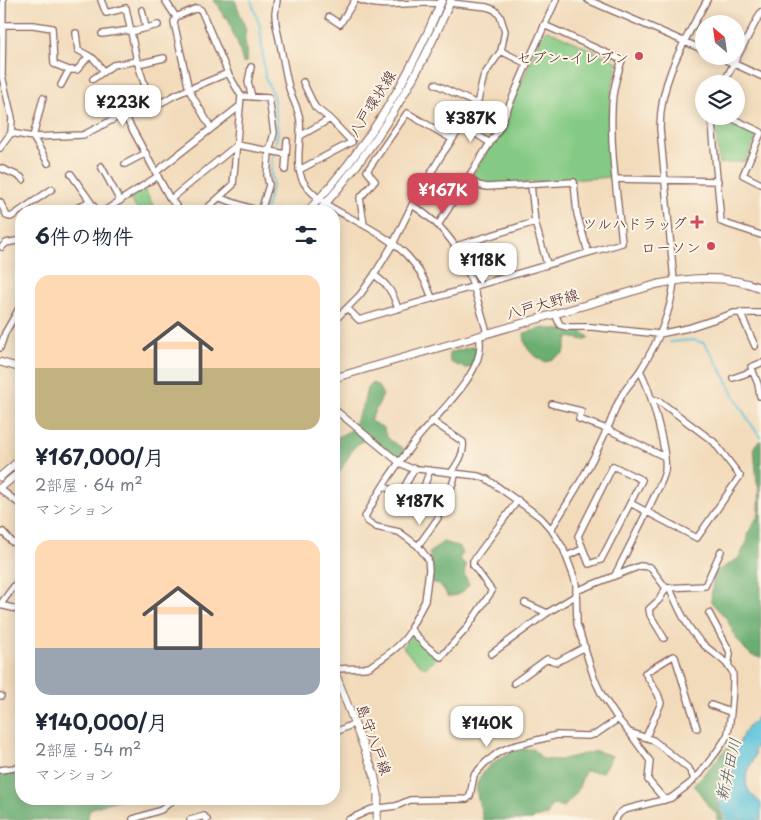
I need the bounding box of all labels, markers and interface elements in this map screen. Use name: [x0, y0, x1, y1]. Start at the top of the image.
north arrow: [695, 15, 745, 65]
map controls: [695, 15, 745, 125]
place label: セブン-イレブン: [517, 45, 629, 68]
marker: セブン-イレブン: [633, 50, 645, 62]
street label: 八戸環状線: [341, 65, 401, 141]
button: layers: [695, 75, 745, 125]
pin: ¥223K: [88, 84, 158, 127]
text: ¥223K: [96, 89, 150, 113]
pin: ¥387K: [436, 100, 506, 143]
text: ¥387K: [445, 105, 497, 129]
pin: ¥167K: [408, 172, 478, 215]
text: ¥167K: [418, 177, 468, 201]
place label: ツルハドラッグ: [583, 211, 687, 234]
marker: ツルハドラッグ: [691, 216, 703, 228]
text: 6件の物件: [35, 219, 134, 251]
icon: filters: [292, 221, 320, 249]
place label: ローソン: [641, 235, 701, 258]
marker: ローソン: [705, 240, 717, 252]
pin: ¥118K: [448, 242, 518, 285]
text: ¥118K: [460, 247, 506, 271]
street label: 八戸大野線: [503, 282, 581, 324]
icon: home: [133, 308, 223, 398]
text: ¥167,000/月: [35, 440, 164, 472]
text: 2部屋 · 64 m²: [35, 472, 143, 496]
pin: ¥187K: [385, 484, 455, 526]
text: ¥187K: [396, 488, 444, 512]
text: マンション: [35, 496, 114, 520]
icon: home: [133, 573, 223, 663]
street label: 島守八戸線: [351, 700, 399, 778]
text: ¥140,000/月: [35, 705, 168, 737]
pin: ¥140K: [452, 706, 522, 748]
text: ¥140K: [461, 710, 513, 734]
water label: 新井田川: [708, 735, 746, 803]
text: 2部屋 · 54 m²: [35, 737, 141, 761]
text: マンション: [35, 761, 114, 785]

